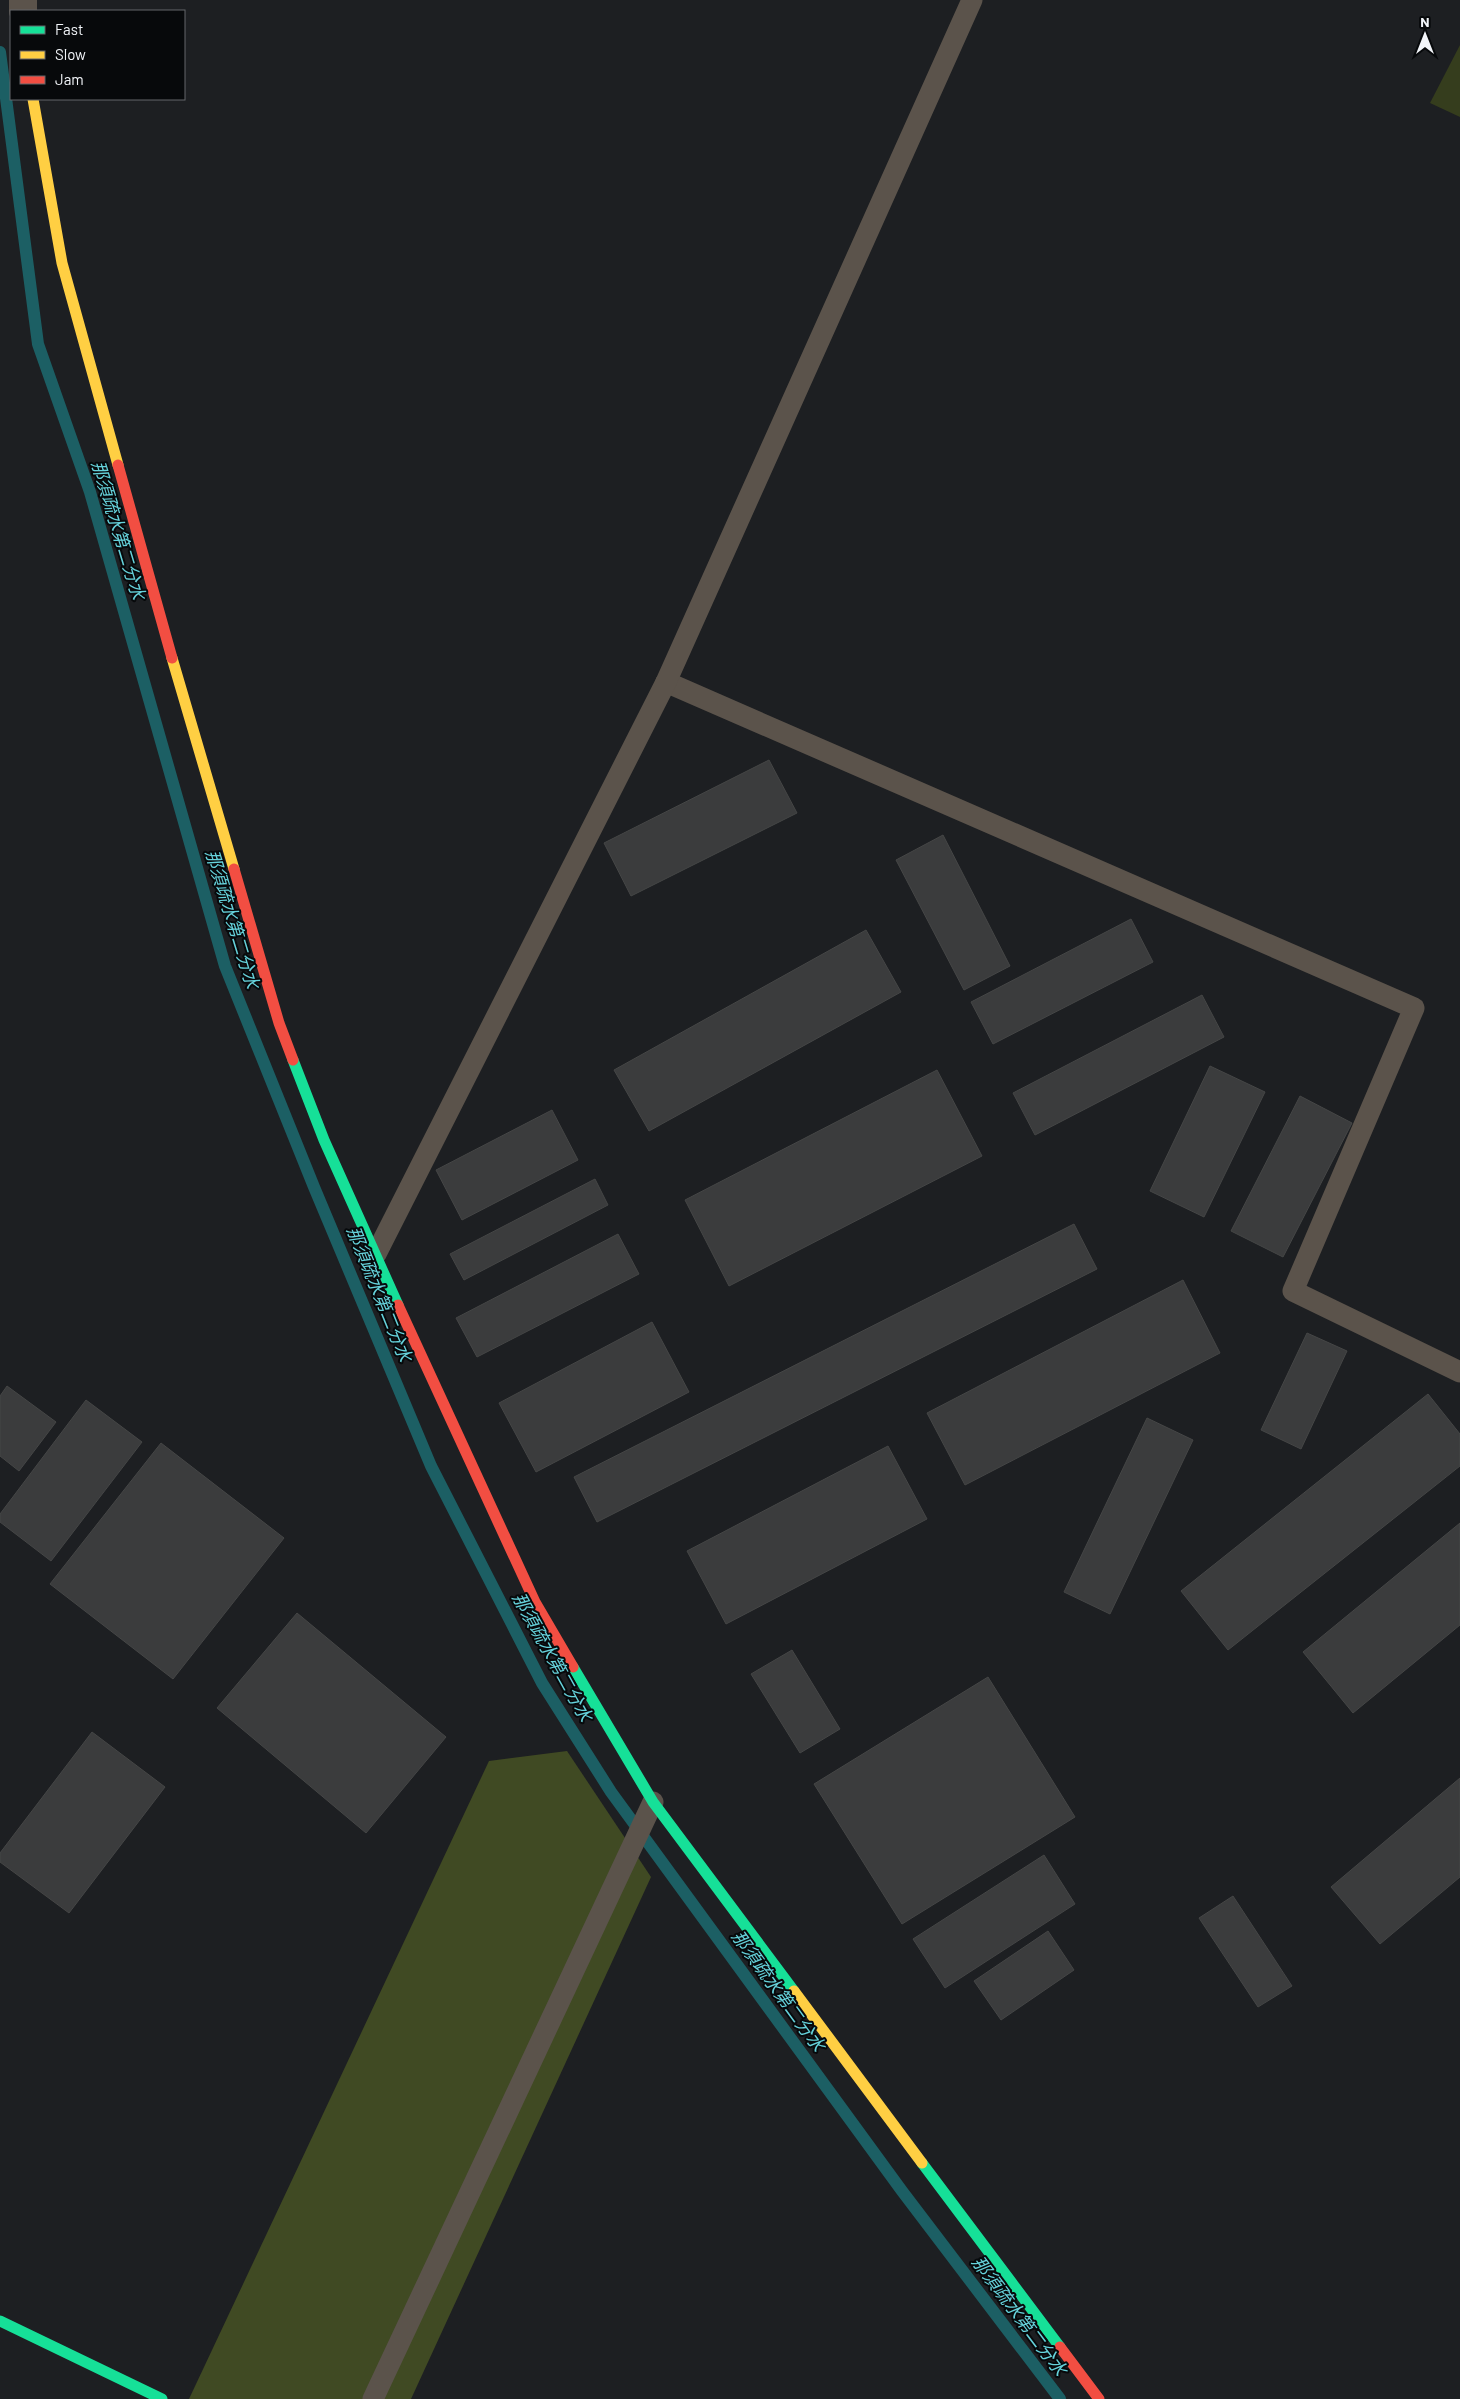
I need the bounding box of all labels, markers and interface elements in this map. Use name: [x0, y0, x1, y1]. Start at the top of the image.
legend: [10, 10, 185, 100]
north arrow: [1400, 10, 1450, 60]
text: N: [1420, 13, 1430, 30]
text: Fast: [55, 20, 83, 38]
text: Slow: [55, 45, 86, 63]
text: Jam: [55, 70, 84, 88]
water label: 那須疏水第二分水: [87, 458, 151, 604]
water label: 那須疏水第二分水: [201, 847, 265, 993]
water label: 那須疏水第二分水: [343, 1223, 418, 1366]
water label: 那須疏水第二分水: [508, 1588, 598, 1727]
water label: 那須疏水第二分水: [728, 1926, 831, 2057]
water label: 那須疏水第二分水: [968, 2251, 1073, 2381]

